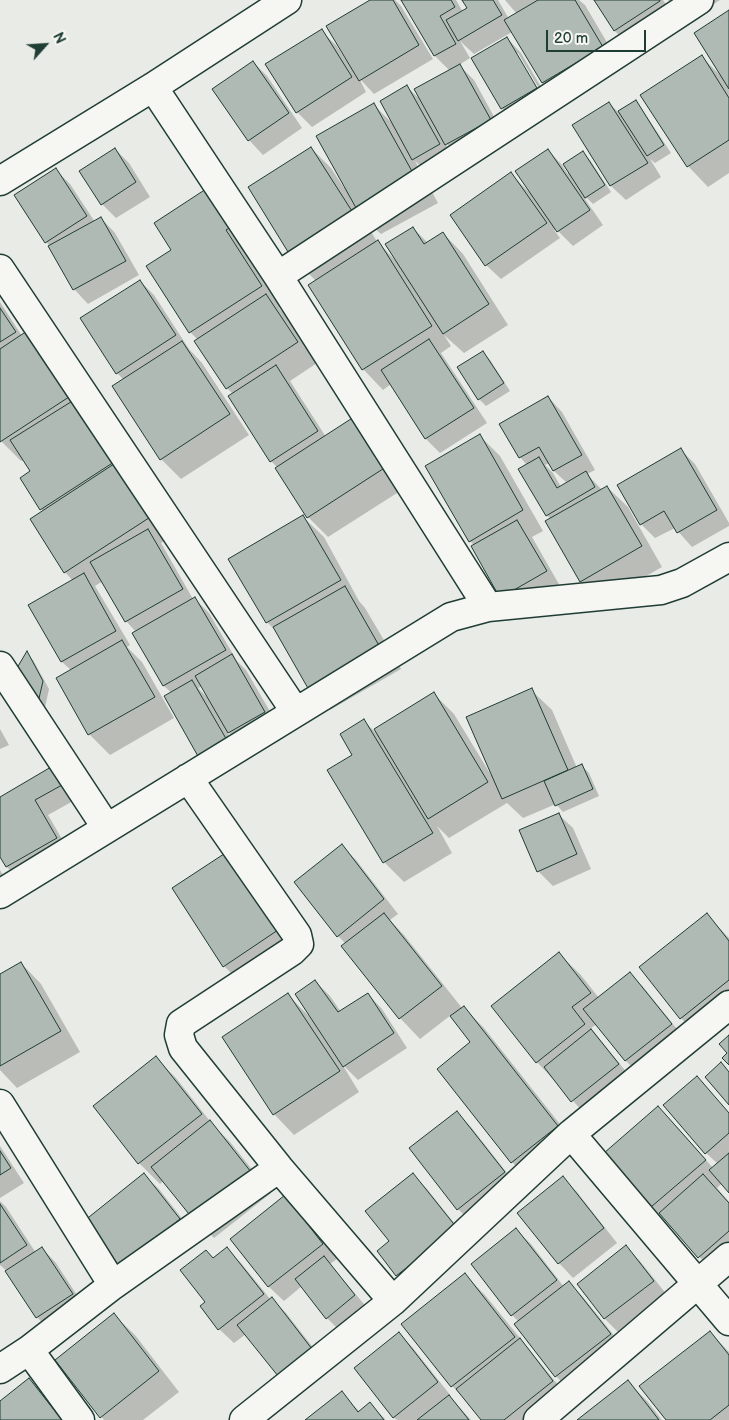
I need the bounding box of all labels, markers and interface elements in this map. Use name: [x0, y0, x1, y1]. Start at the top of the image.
north arrow: [20, 20, 70, 70]
scale bar: [549, 20, 649, 52]
text: 20 m: [554, 29, 588, 48]
text: N: [49, 30, 69, 47]

